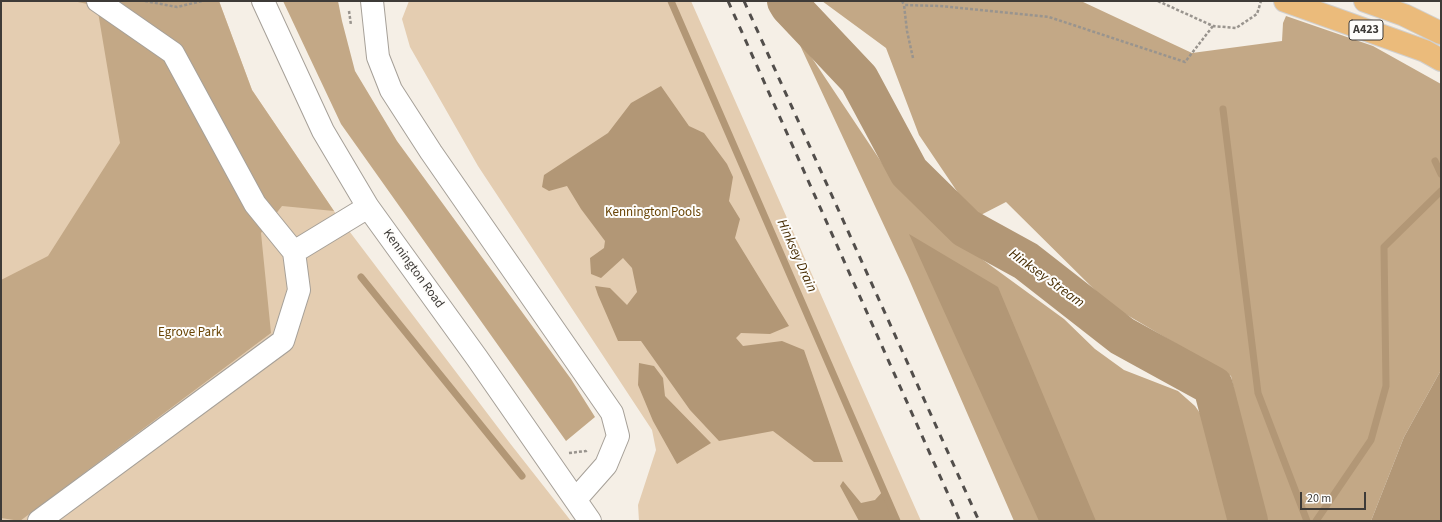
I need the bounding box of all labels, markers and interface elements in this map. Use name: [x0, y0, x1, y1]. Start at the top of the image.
road number: A423: [1349, 20, 1383, 40]
park label: Kennington Pools: [605, 205, 701, 221]
water label: Hinksey Drain: [772, 217, 820, 295]
street label: Kennington Road: [379, 226, 447, 312]
water label: Hinksey Stream: [1005, 246, 1087, 312]
park label: Egrove Park: [158, 325, 222, 341]
scale bar: [1302, 484, 1368, 510]
text: 20 m: [1307, 490, 1331, 507]

